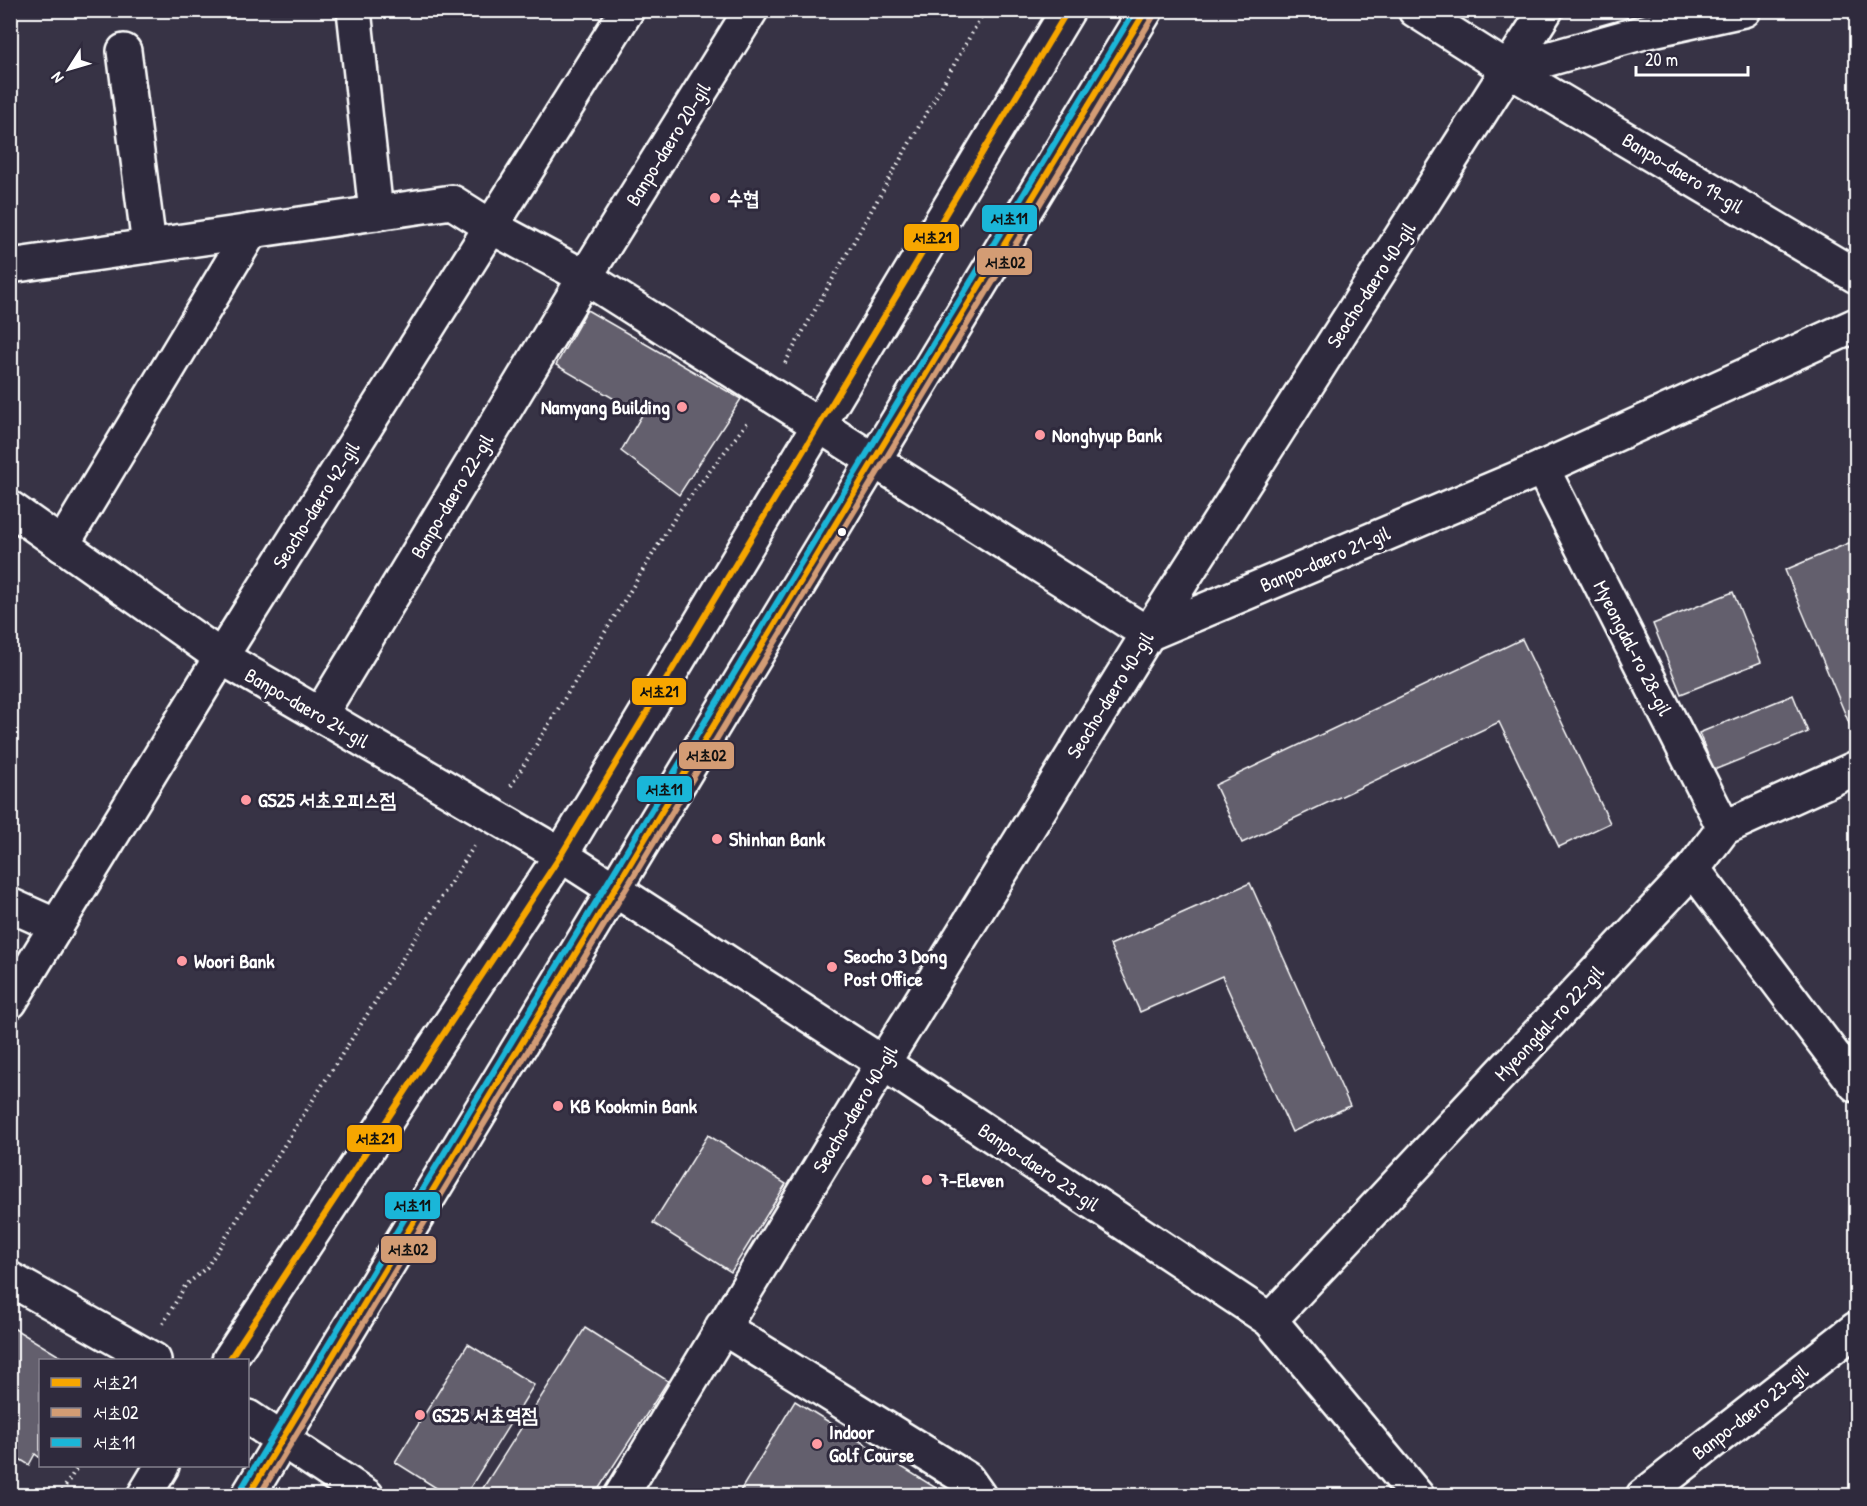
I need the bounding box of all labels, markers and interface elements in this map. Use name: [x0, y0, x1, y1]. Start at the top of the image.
north arrow: [39, 39, 99, 99]
scale bar: [1636, 39, 1748, 77]
text: 20 m: [1645, 47, 1678, 72]
text: N: [45, 68, 68, 88]
street label: Banpo-daero 20-gil: [619, 76, 717, 211]
street label: Banpo-daero 19-gil: [1618, 126, 1750, 220]
place label: 수협: [727, 184, 759, 211]
marker: 수협: [708, 191, 722, 205]
line badge: 서초11: [981, 204, 1038, 233]
text: 서초11: [990, 207, 1028, 229]
street label: Seocho-daero 40-gil: [1320, 216, 1422, 353]
line badge: 서초21: [903, 223, 960, 252]
text: 서초21: [912, 226, 952, 248]
line badge: 서초02: [976, 247, 1033, 276]
text: 서초02: [985, 251, 1026, 273]
place label: Namyang Building: [541, 393, 670, 421]
marker: Namyang Building: [675, 400, 689, 414]
place label: Nonghyup Bank: [1052, 421, 1163, 449]
street label: Banpo-daero 22-gil: [404, 428, 500, 563]
marker: Nonghyup Bank: [1033, 428, 1047, 442]
street label: Seocho-daero 42-gil: [266, 435, 366, 573]
street label: Banpo-daero 21-gil: [1256, 519, 1395, 598]
unlabelled marker: [836, 526, 848, 538]
street label: Myeongdal-ro 28-gil: [1588, 575, 1679, 721]
street label: Seocho-daero 40-gil: [1060, 626, 1160, 763]
street label: Banpo-daero 24-gil: [240, 661, 375, 754]
line badge: 서초21: [631, 677, 687, 706]
text: 서초21: [639, 680, 679, 702]
line badge: 서초02: [678, 741, 735, 770]
text: 서초02: [686, 744, 727, 766]
line badge: 서초11: [636, 775, 693, 803]
text: 서초11: [645, 778, 683, 800]
place label: GS25 서초오피스점: [258, 786, 396, 813]
marker: GS25 서초오피스점: [239, 793, 253, 807]
place label: Shinhan Bank: [729, 825, 826, 852]
marker: Shinhan Bank: [710, 832, 724, 846]
place label: Seocho 3 Dong Post Office: [844, 942, 947, 992]
place label: Woori Bank: [194, 947, 275, 974]
marker: Woori Bank: [175, 954, 189, 968]
street label: Myeongdal-ro 22-gil: [1488, 958, 1610, 1086]
marker: Seocho 3 Dong Post Office: [825, 960, 839, 974]
street label: Seocho-daero 40-gil: [806, 1039, 904, 1178]
place label: KB Kookmin Bank: [570, 1092, 698, 1119]
marker: KB Kookmin Bank: [551, 1099, 565, 1113]
street label: Banpo-daero 23-gil: [973, 1116, 1106, 1218]
line badge: 서초21: [346, 1124, 403, 1153]
text: 서초21: [355, 1127, 395, 1149]
place label: 7-Eleven: [938, 1166, 1004, 1193]
marker: 7-Eleven: [920, 1173, 934, 1187]
line badge: 서초11: [384, 1191, 441, 1220]
text: 서초11: [393, 1194, 431, 1216]
line badge: 서초02: [380, 1235, 437, 1264]
text: 서초02: [388, 1238, 429, 1260]
street label: Banpo-daero 23-gil: [1686, 1357, 1814, 1466]
legend: [39, 1359, 249, 1467]
text: 서초21: [93, 1370, 137, 1395]
text: 서초02: [93, 1400, 139, 1425]
place label: GS25 서초역점: [432, 1401, 538, 1428]
marker: GS25 서초역점: [413, 1408, 427, 1422]
place label: Indoor Golf Course: [829, 1418, 914, 1468]
text: 서초11: [93, 1430, 135, 1455]
marker: Indoor Golf Course: [810, 1437, 824, 1451]

